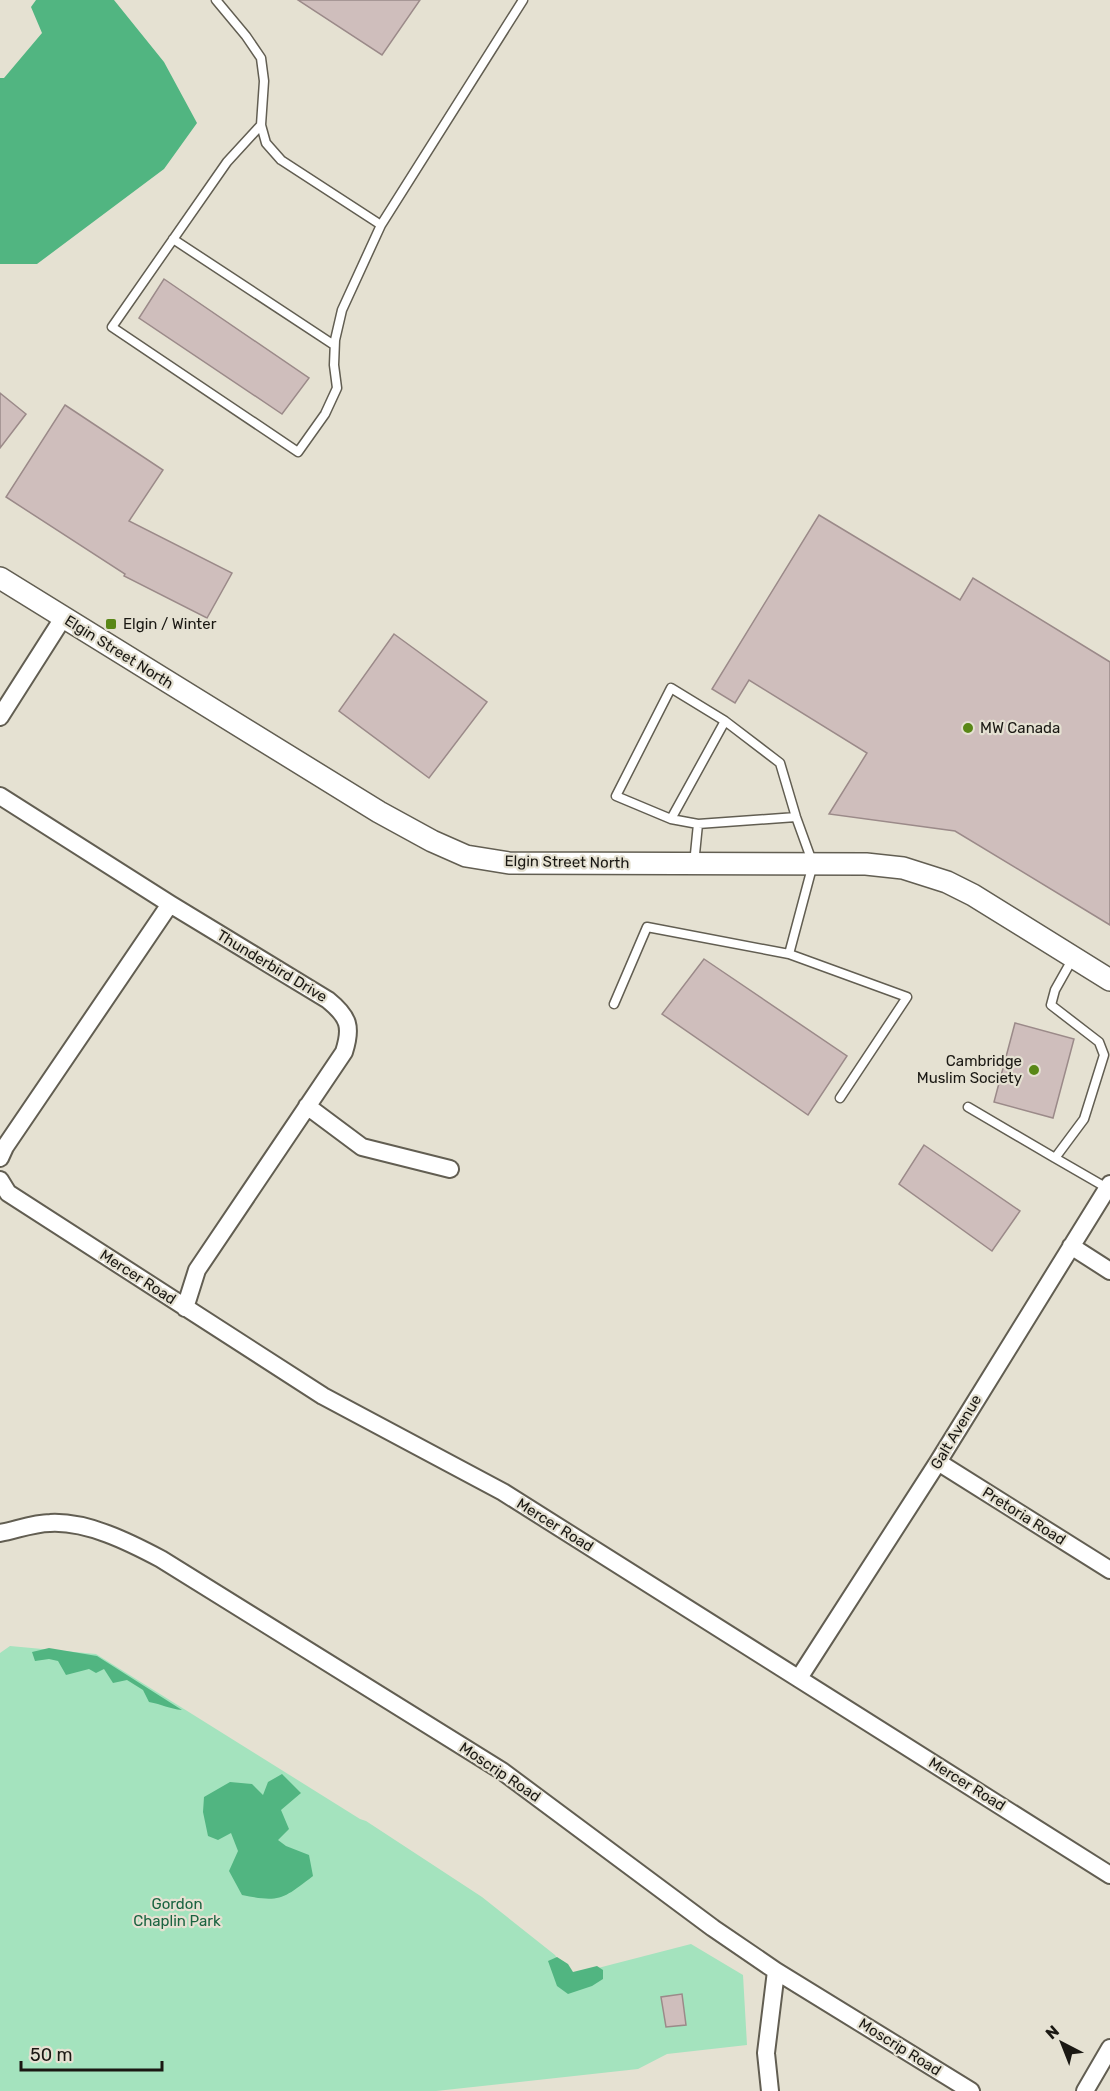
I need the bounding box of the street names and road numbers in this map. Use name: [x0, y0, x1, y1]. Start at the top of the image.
street label: Elgin Street North: [61, 611, 177, 693]
street label: Elgin Street North: [504, 852, 630, 872]
street label: Thunderbird Drive: [214, 926, 330, 1006]
street label: Mercer Road: [97, 1246, 179, 1308]
street label: Galt Avenue: [927, 1391, 985, 1473]
street label: Pretoria Road: [979, 1483, 1069, 1549]
street label: Mercer Road: [513, 1494, 597, 1556]
street label: Moscrip Road: [456, 1738, 544, 1806]
street label: Mercer Road: [925, 1753, 1009, 1815]
street label: Moscrip Road: [855, 2014, 945, 2080]

